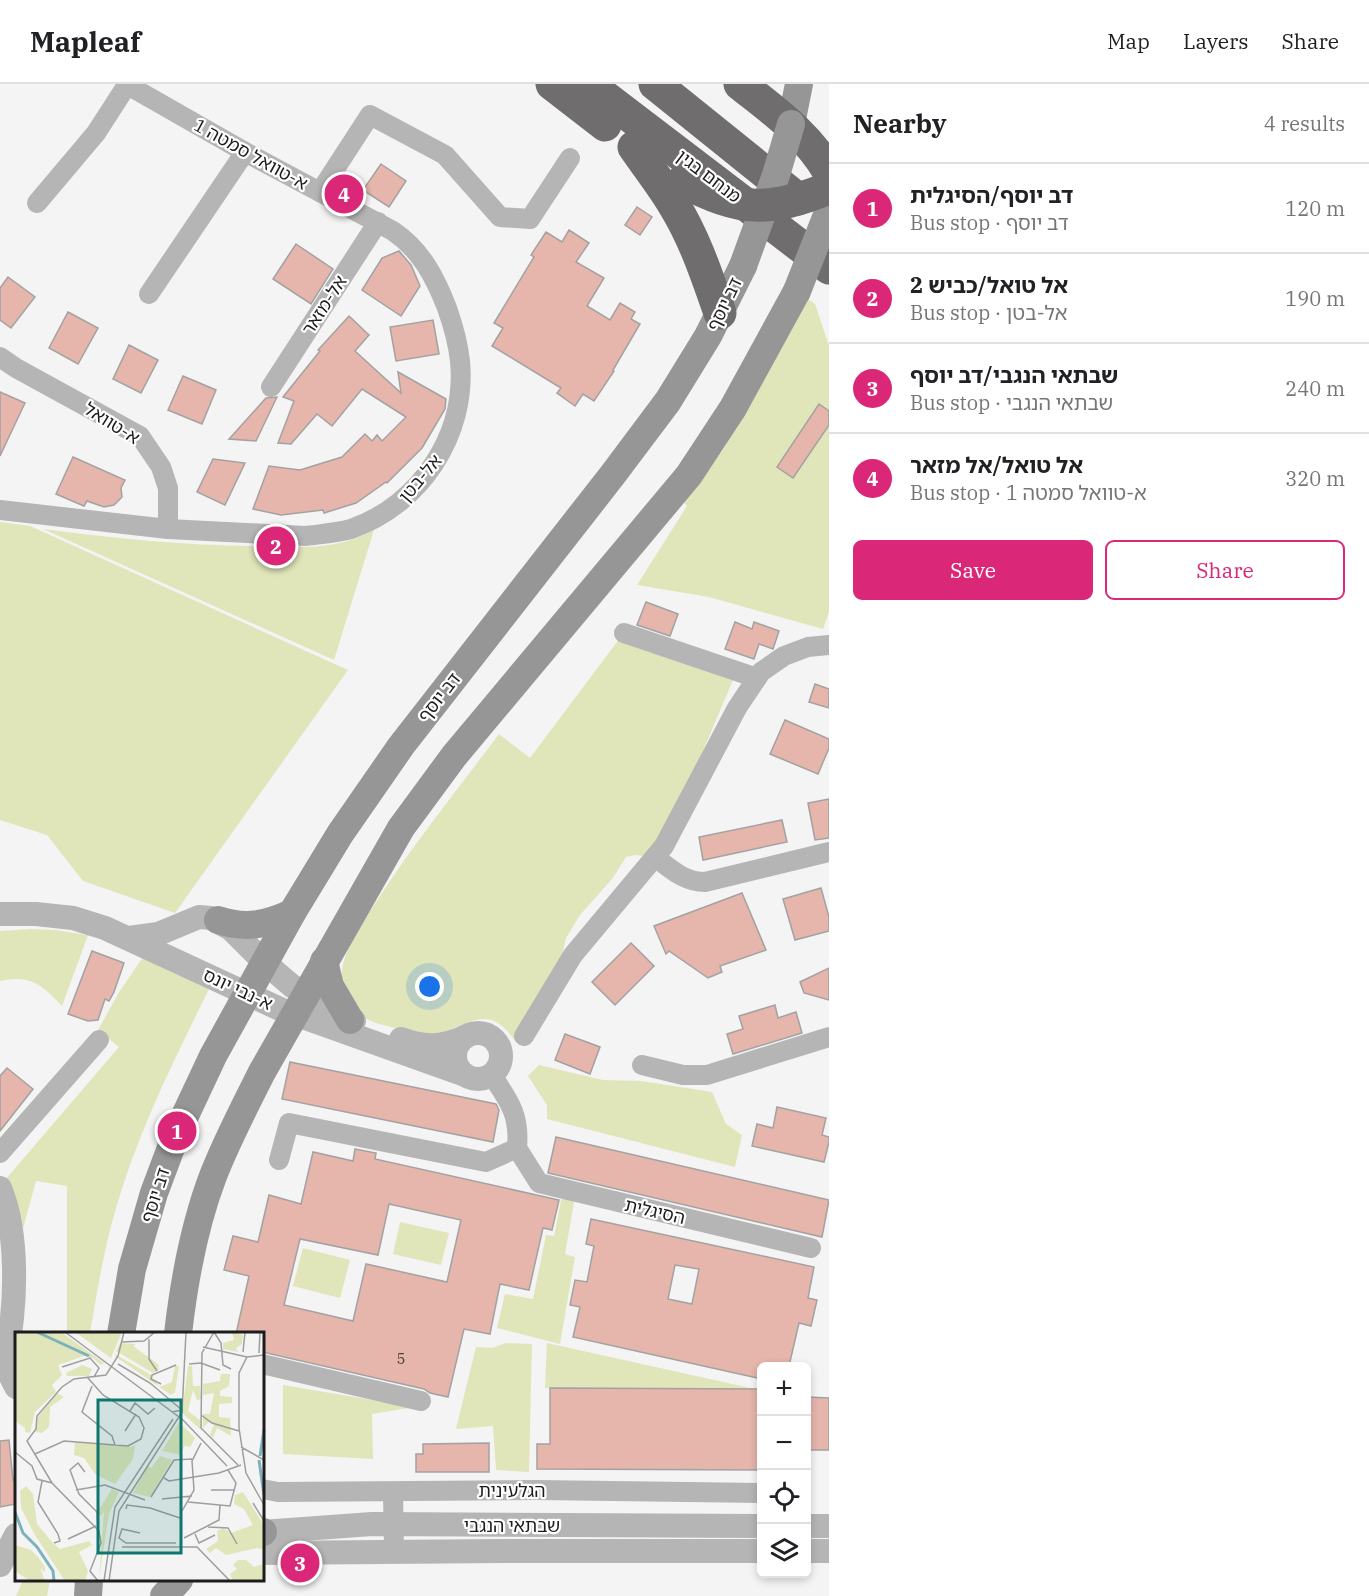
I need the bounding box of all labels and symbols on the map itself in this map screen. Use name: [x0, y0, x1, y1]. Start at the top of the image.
street label: א-טוואל סמטה 1: [190, 113, 312, 195]
street label: מנחם בגין: [672, 144, 746, 208]
pin: 4: [324, 172, 364, 216]
street label: אל-מזאר: [296, 271, 352, 339]
street label: דב יוסף: [701, 273, 747, 334]
street label: א-טוואל: [80, 397, 144, 449]
street label: אל-בטן: [393, 449, 447, 507]
pin: 2: [256, 524, 296, 568]
street label: דב יוסף: [413, 668, 466, 726]
street label: א-נבי יונס: [200, 963, 276, 1015]
your location: [415, 972, 444, 1001]
pin: 1: [158, 1108, 196, 1154]
street label: דב יוסף: [135, 1164, 175, 1225]
street label: הסיגלית: [623, 1193, 687, 1229]
inset map: [15, 1332, 264, 1581]
house number: 5: [396, 1349, 406, 1368]
street label: הגלעינית: [479, 1479, 545, 1502]
street label: שבתאי הנגבי: [464, 1514, 560, 1537]
pin: 3: [280, 1540, 320, 1586]

